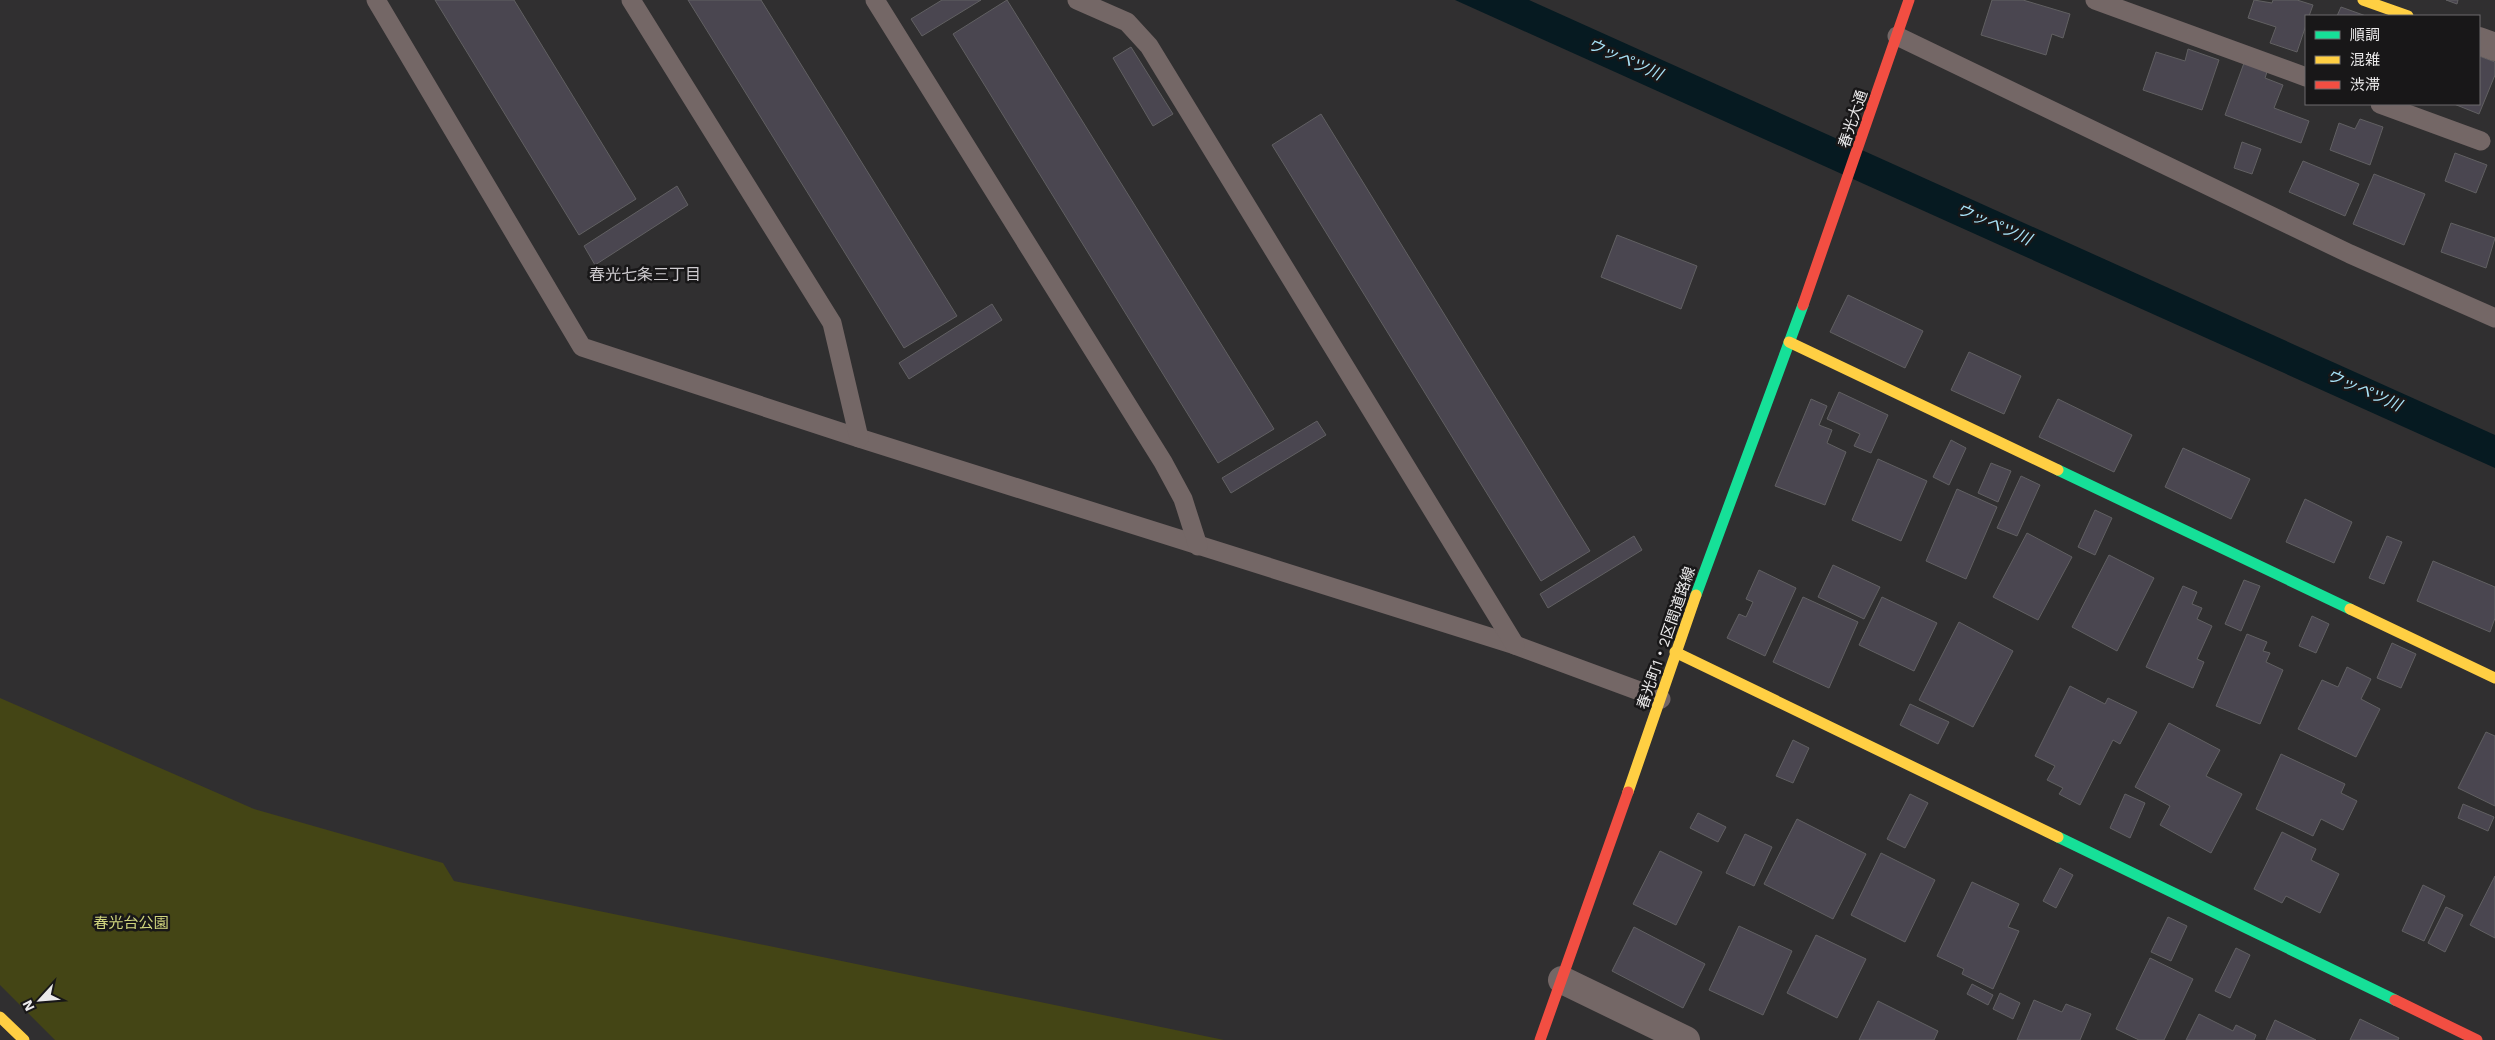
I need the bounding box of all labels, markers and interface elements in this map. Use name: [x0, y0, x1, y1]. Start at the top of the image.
legend: [2305, 15, 2480, 105]
text: 順調: [2350, 26, 2380, 44]
water label: ウッペツ川: [1585, 34, 1667, 85]
text: 混雑: [2350, 51, 2380, 69]
text: 渋滞: [2350, 76, 2380, 94]
street label: 春光大通: [1835, 88, 1871, 150]
water label: ウッペツ川: [1954, 199, 2036, 250]
district label: 春光七条三丁目: [589, 265, 701, 284]
water label: ウッペツ川: [2324, 365, 2406, 416]
street label: 春光町1・2区間道路線: [1633, 564, 1699, 712]
park label: 春光台公園: [93, 914, 169, 932]
north arrow: [15, 975, 65, 1025]
text: N: [19, 998, 38, 1014]

